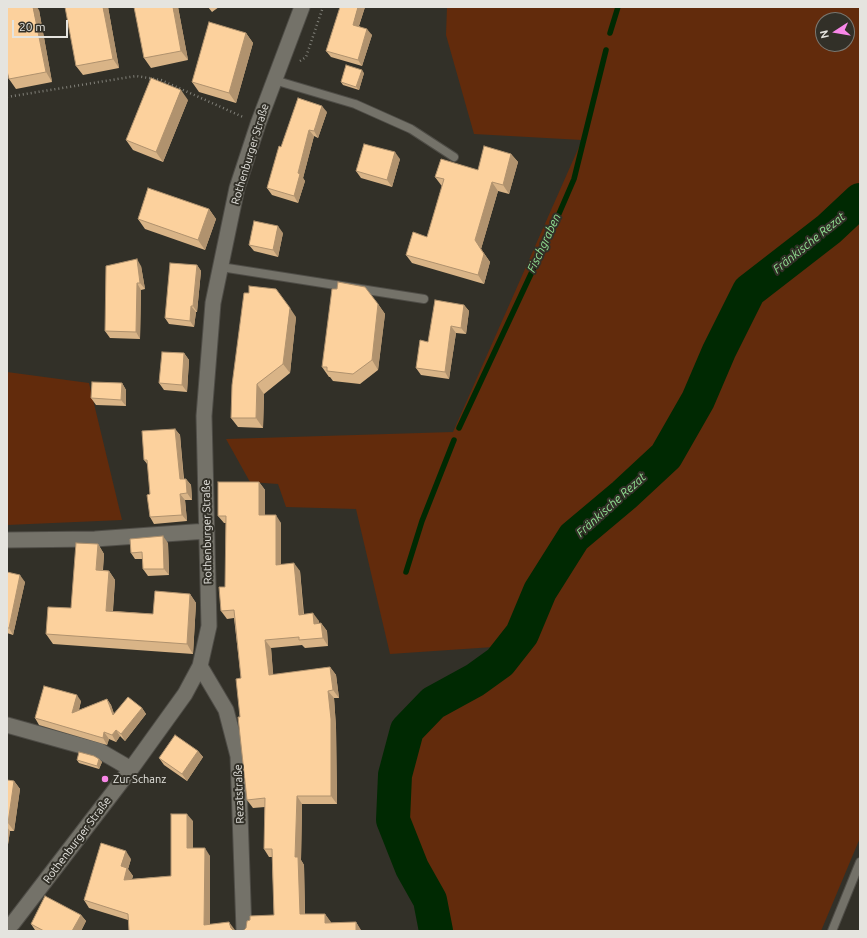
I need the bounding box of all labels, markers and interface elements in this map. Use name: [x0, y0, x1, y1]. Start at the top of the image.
scale bar: [14, 12, 70, 38]
north arrow: [815, 12, 855, 52]
text: 20 m: [19, 20, 46, 33]
text: N: [818, 29, 831, 40]
street label: Rothenburger Straße: [228, 102, 272, 206]
water label: Fränkische Rezat: [770, 209, 848, 277]
water label: Fischgraben: [524, 211, 564, 275]
water label: Fränkische Rezat: [573, 470, 649, 540]
street label: Rothenburger Straße: [199, 479, 215, 585]
street label: Rezatstraße: [231, 764, 247, 824]
place label: Zur Schanz: [113, 772, 166, 786]
marker: Zur Schanz: [100, 774, 110, 784]
street label: Rothenburger Straße: [40, 794, 114, 886]

